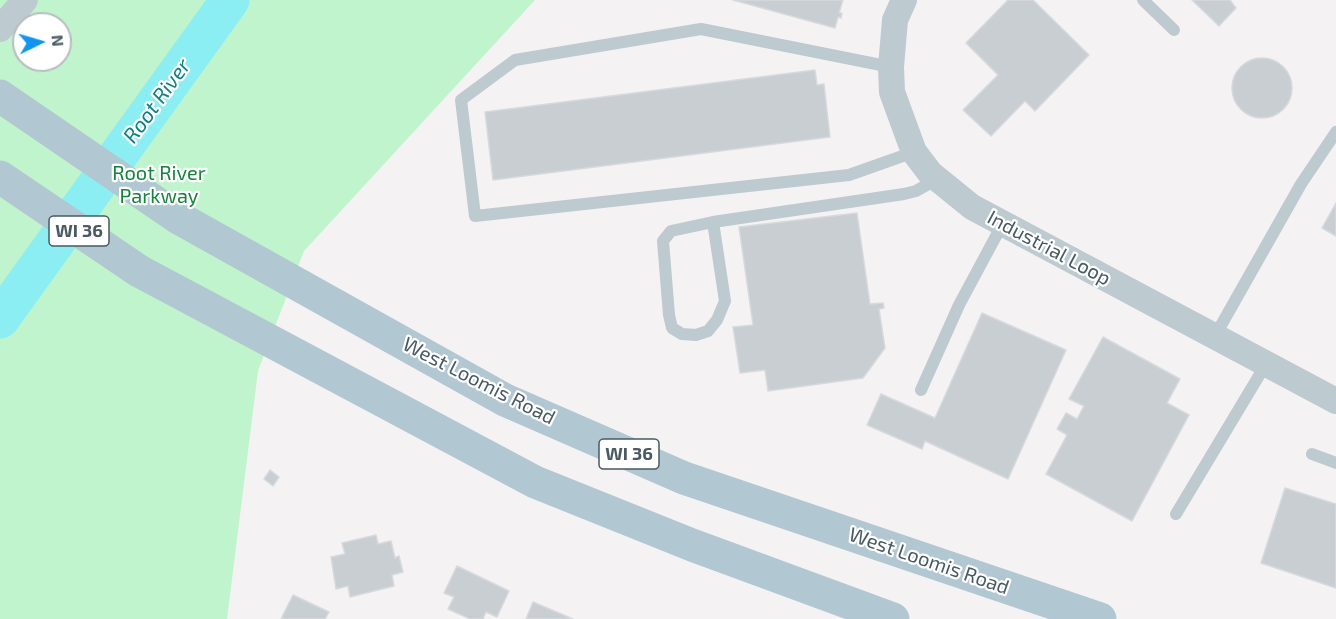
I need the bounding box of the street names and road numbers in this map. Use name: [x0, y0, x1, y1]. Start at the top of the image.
street label: Industrial Loop: [983, 205, 1115, 291]
road number: WI 36: [49, 216, 109, 246]
street label: West Loomis Road: [399, 332, 559, 430]
road number: WI 36: [599, 439, 659, 469]
street label: West Loomis Road: [846, 522, 1012, 600]

